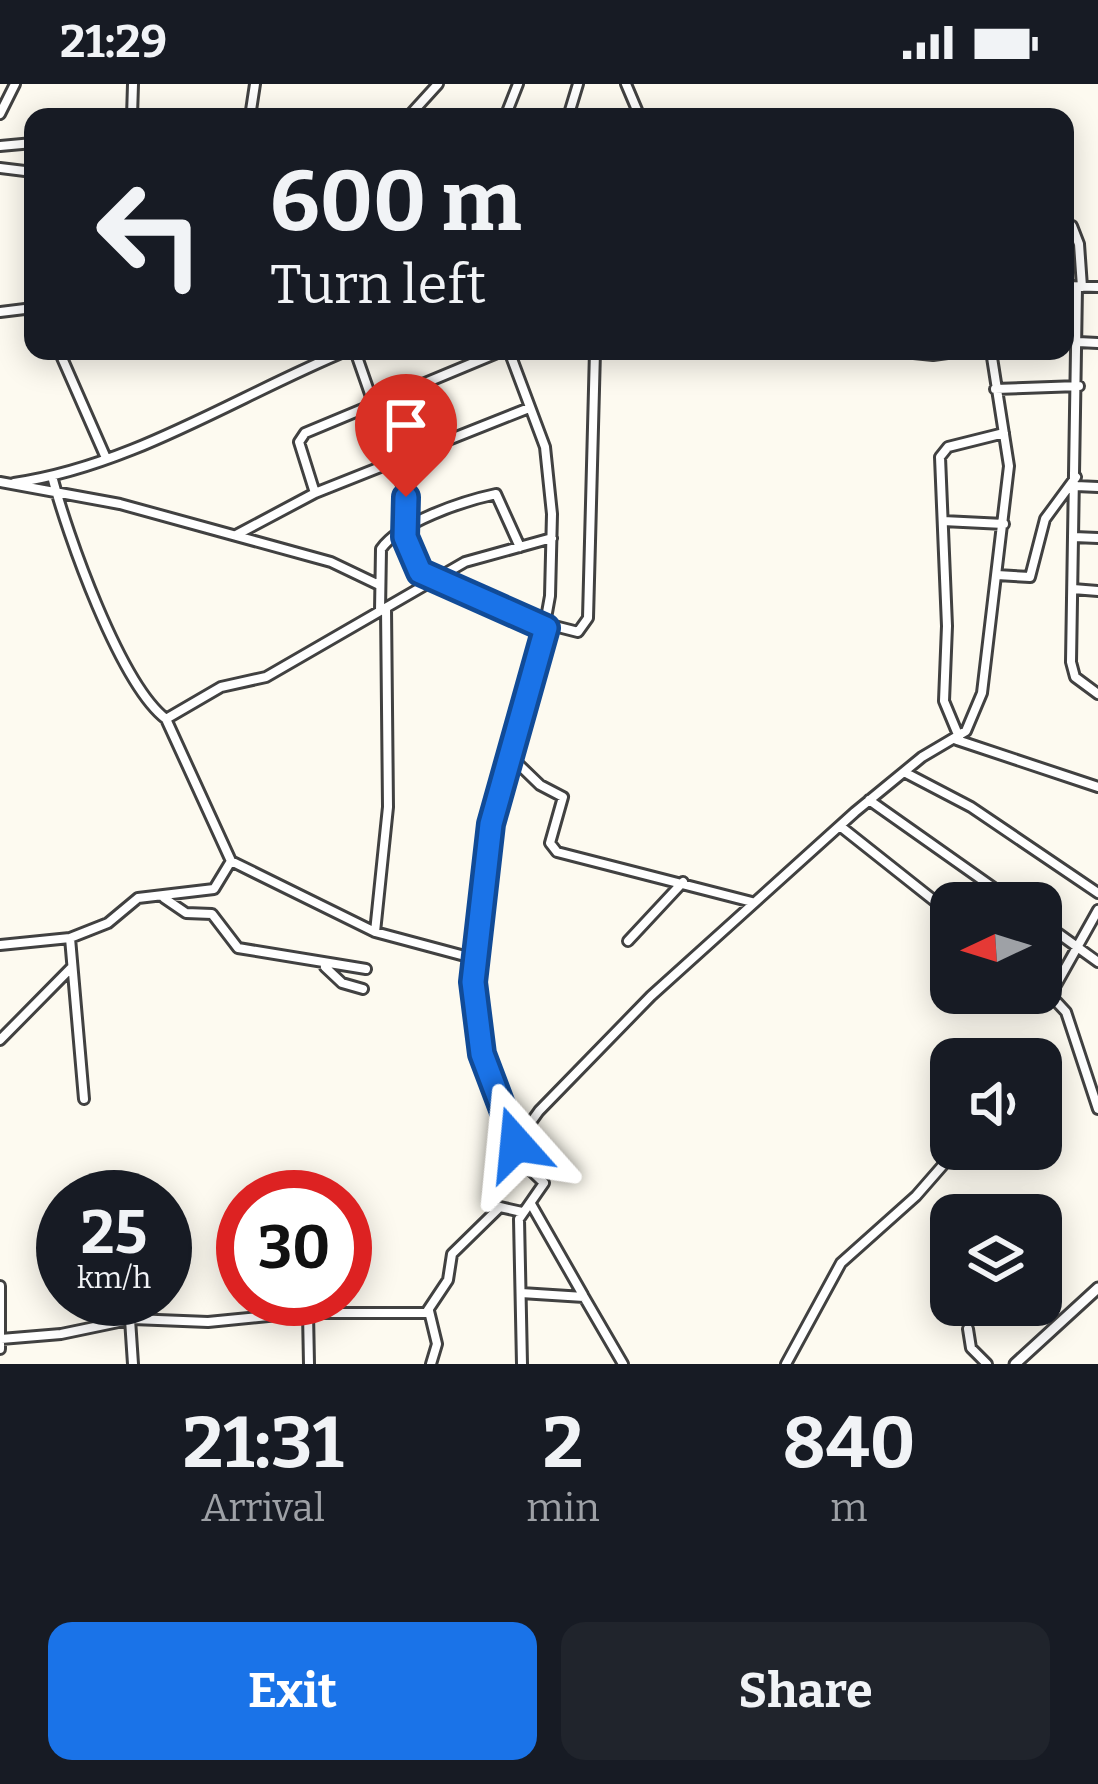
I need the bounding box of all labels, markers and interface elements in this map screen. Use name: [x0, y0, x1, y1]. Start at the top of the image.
text: 21:29: [60, 15, 167, 69]
text: 600 m: [270, 151, 522, 252]
icon: left: [72, 156, 228, 312]
text: Turn left: [270, 253, 486, 317]
pin: [355, 374, 457, 497]
icon: arrive: [373, 392, 439, 458]
north arrow: [930, 882, 1062, 1014]
map controls: [930, 882, 1062, 1326]
button: sound: [930, 1038, 1062, 1170]
position arrow: [453, 1081, 579, 1207]
speed limit sign: 30: [216, 1170, 372, 1326]
button: layers: [930, 1194, 1062, 1326]
text: 25: [81, 1197, 147, 1269]
text: km/h: [77, 1260, 151, 1296]
text: 21:31: [183, 1400, 344, 1486]
text: 2: [543, 1400, 583, 1486]
text: 840: [782, 1400, 915, 1486]
text: Arrival: [201, 1485, 325, 1531]
text: min: [526, 1485, 600, 1531]
text: m: [830, 1485, 868, 1531]
button: Exit: [48, 1622, 537, 1760]
button: Share: [561, 1622, 1050, 1760]

